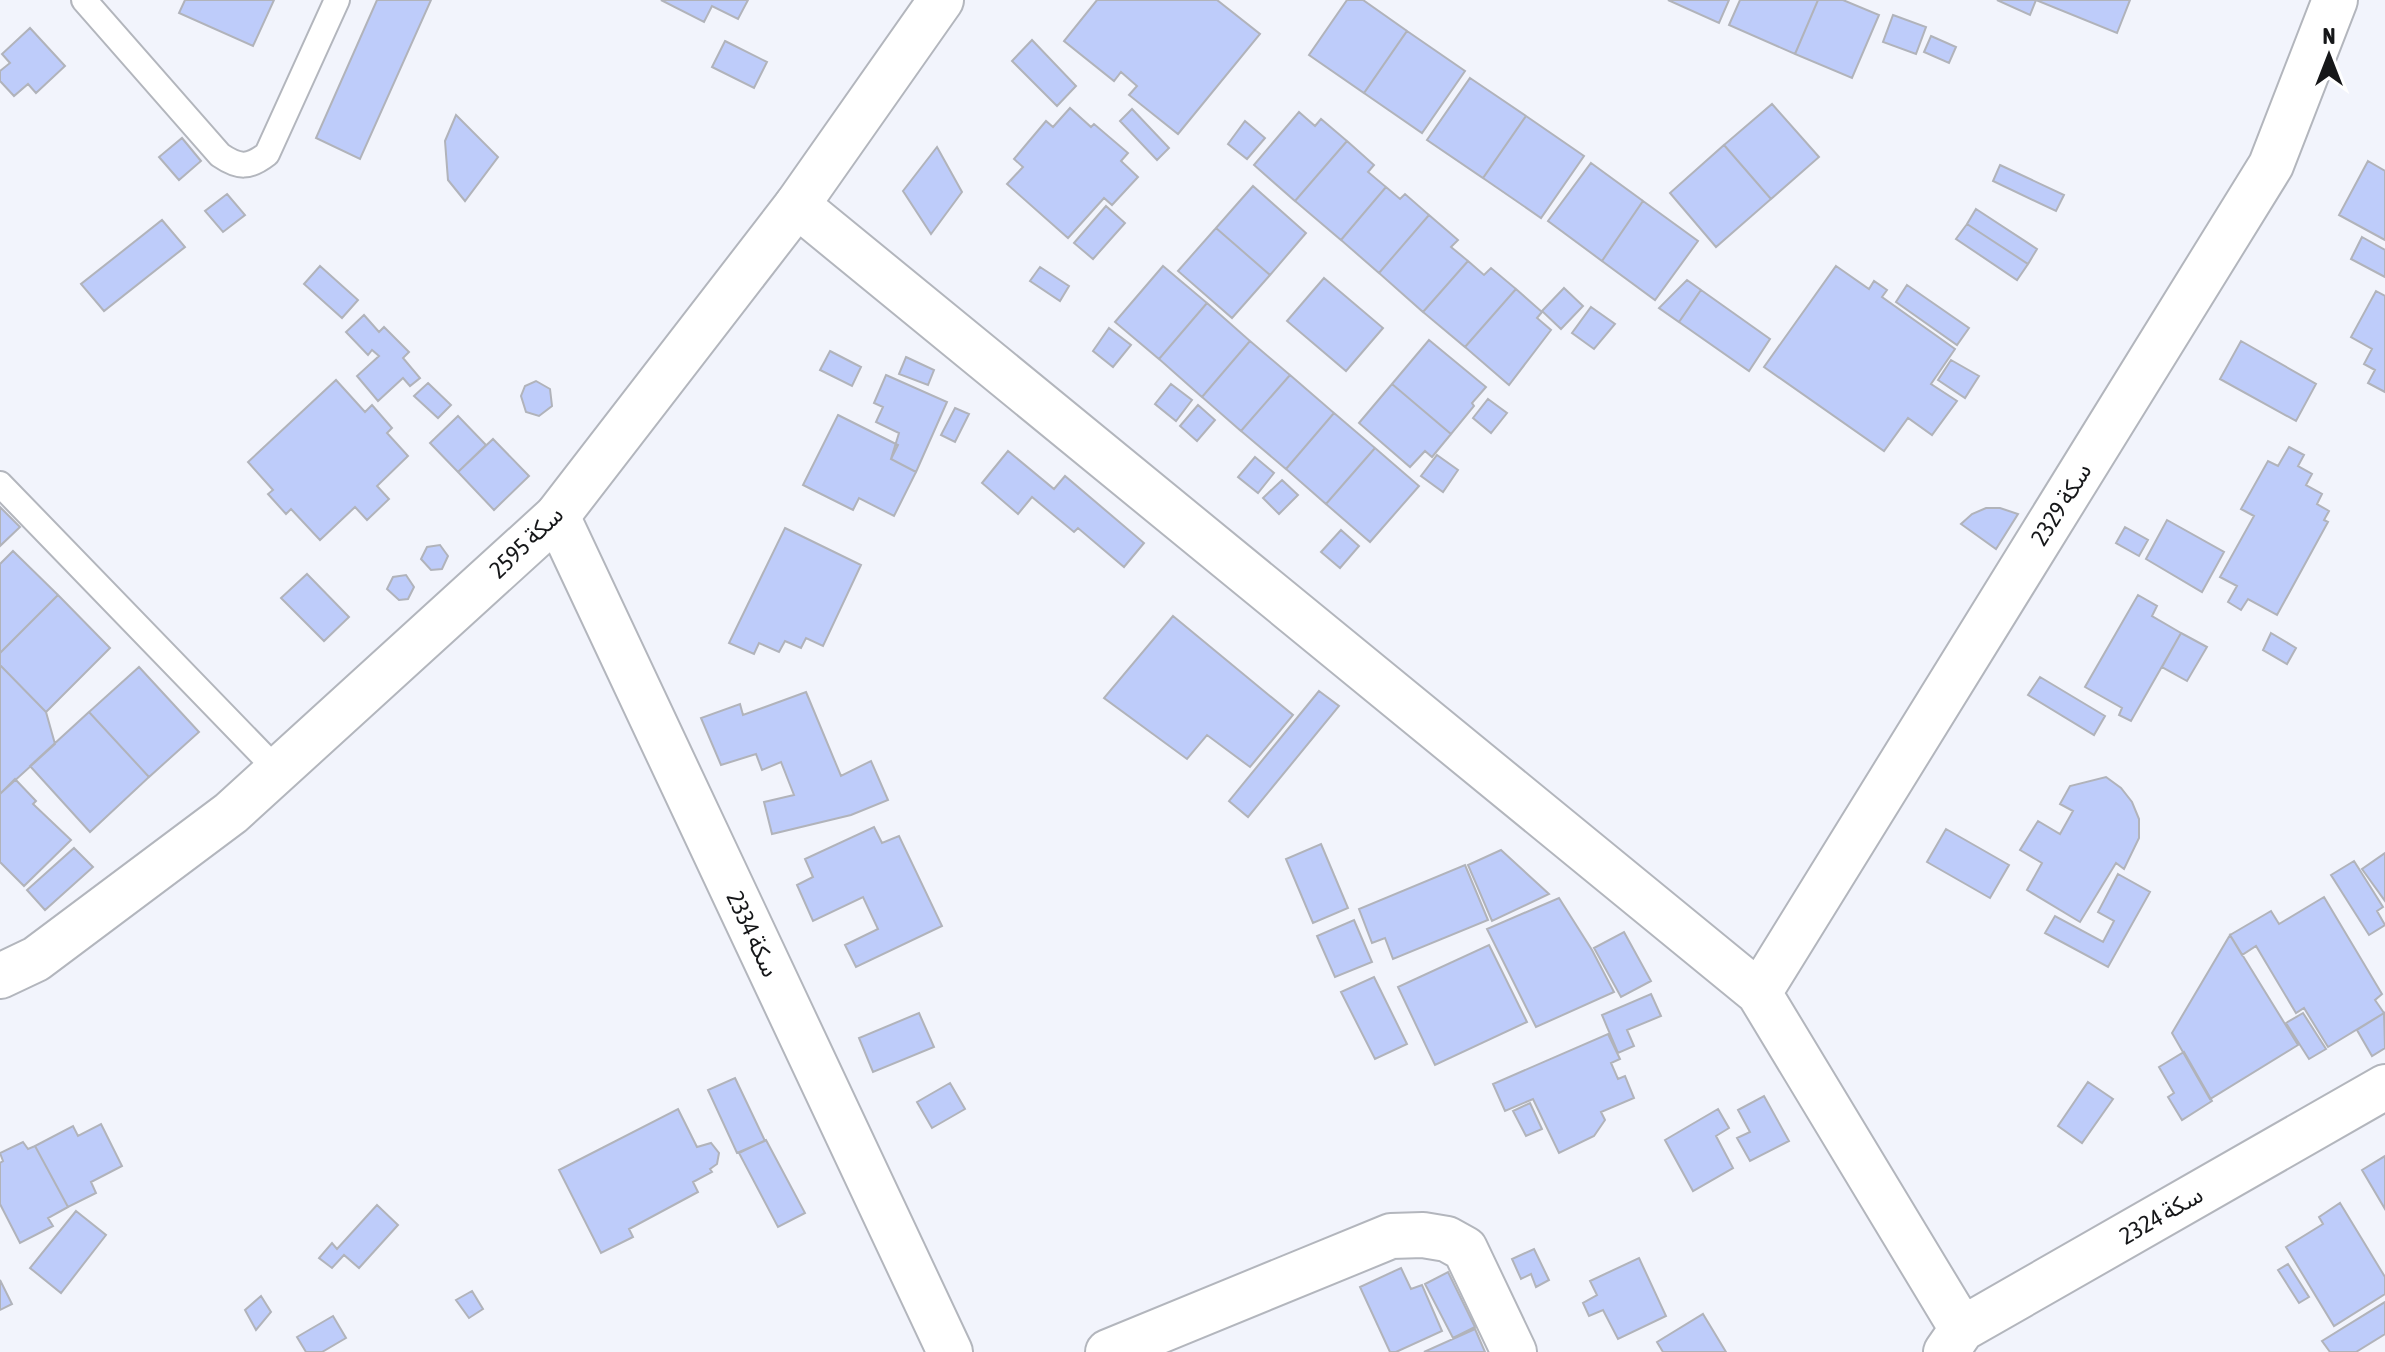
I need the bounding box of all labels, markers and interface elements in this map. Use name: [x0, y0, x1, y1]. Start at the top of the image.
north arrow: [2289, 16, 2369, 96]
text: N: [2323, 23, 2335, 49]
street label: سكة 2329: [2025, 458, 2097, 550]
street label: سكة 2595: [484, 501, 568, 583]
street label: سكة 2334: [722, 887, 784, 981]
street label: سكة 2324: [2115, 1181, 2207, 1249]

